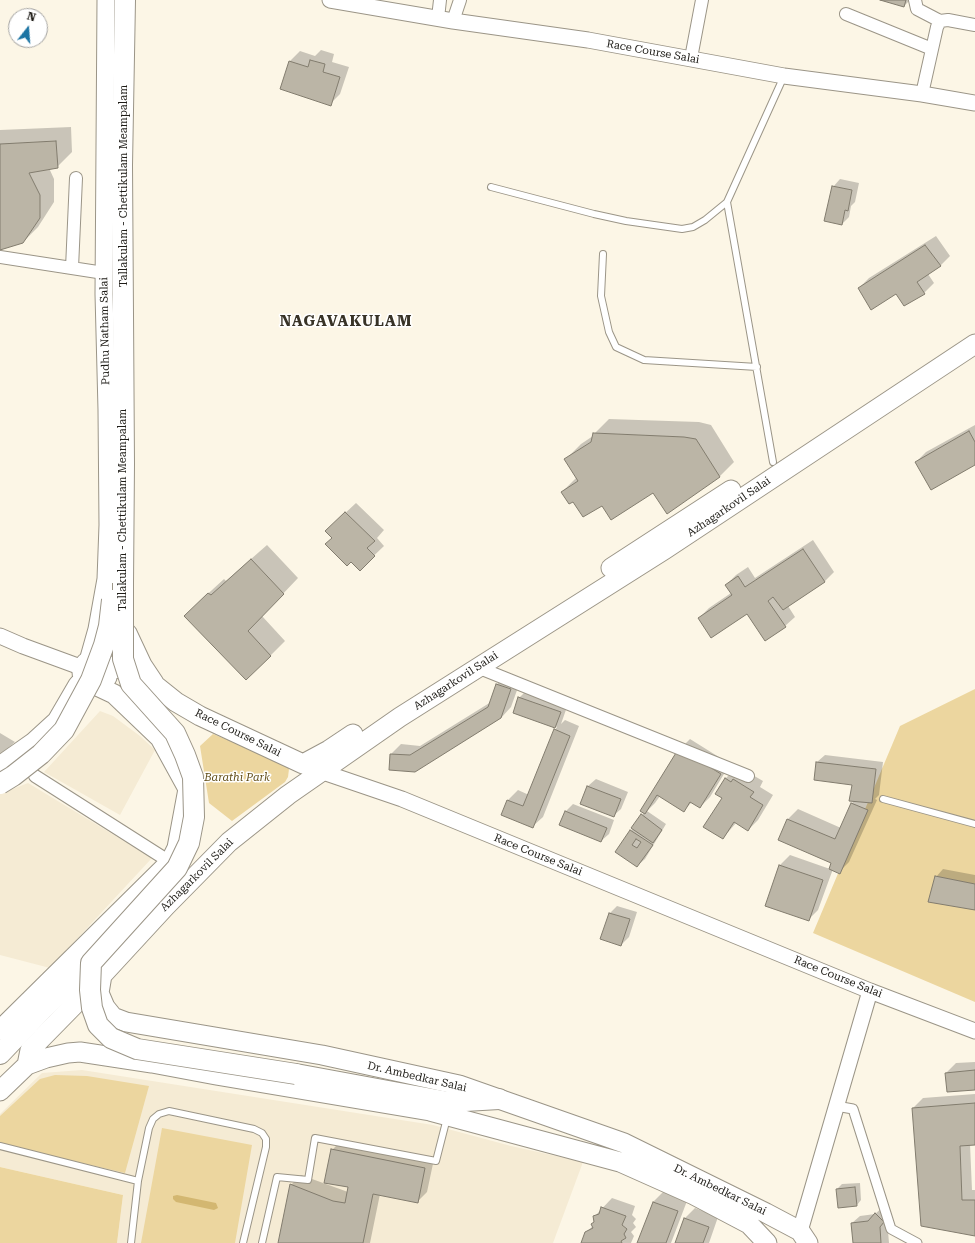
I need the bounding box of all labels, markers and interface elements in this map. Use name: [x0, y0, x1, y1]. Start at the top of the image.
north arrow: [8, 8, 48, 48]
text: N: [25, 10, 37, 24]
street label: Race Course Salai: [605, 37, 701, 67]
street label: Tallakulam - Chettikulam Meampalam: [117, 85, 131, 287]
street label: Pudhu Natham Salai: [97, 277, 113, 385]
district label: NAGAVAKULAM: [280, 313, 412, 331]
street label: Tallakulam - Chettikulam Meampalam: [116, 409, 130, 611]
street label: Azhagarkovil Salai: [685, 474, 773, 540]
street label: Azhagarkovil Salai: [411, 649, 501, 713]
street label: Race Course Salai: [193, 706, 283, 760]
park label: Barathi Park: [204, 771, 270, 785]
street label: Race Course Salai: [492, 831, 584, 879]
street label: Azhagarkovil Salai: [158, 836, 236, 914]
street label: Race Course Salai: [792, 953, 884, 1001]
street label: Dr. Ambedkar Salai: [366, 1059, 468, 1095]
street label: Dr. Ambedkar Salai: [671, 1162, 769, 1218]

